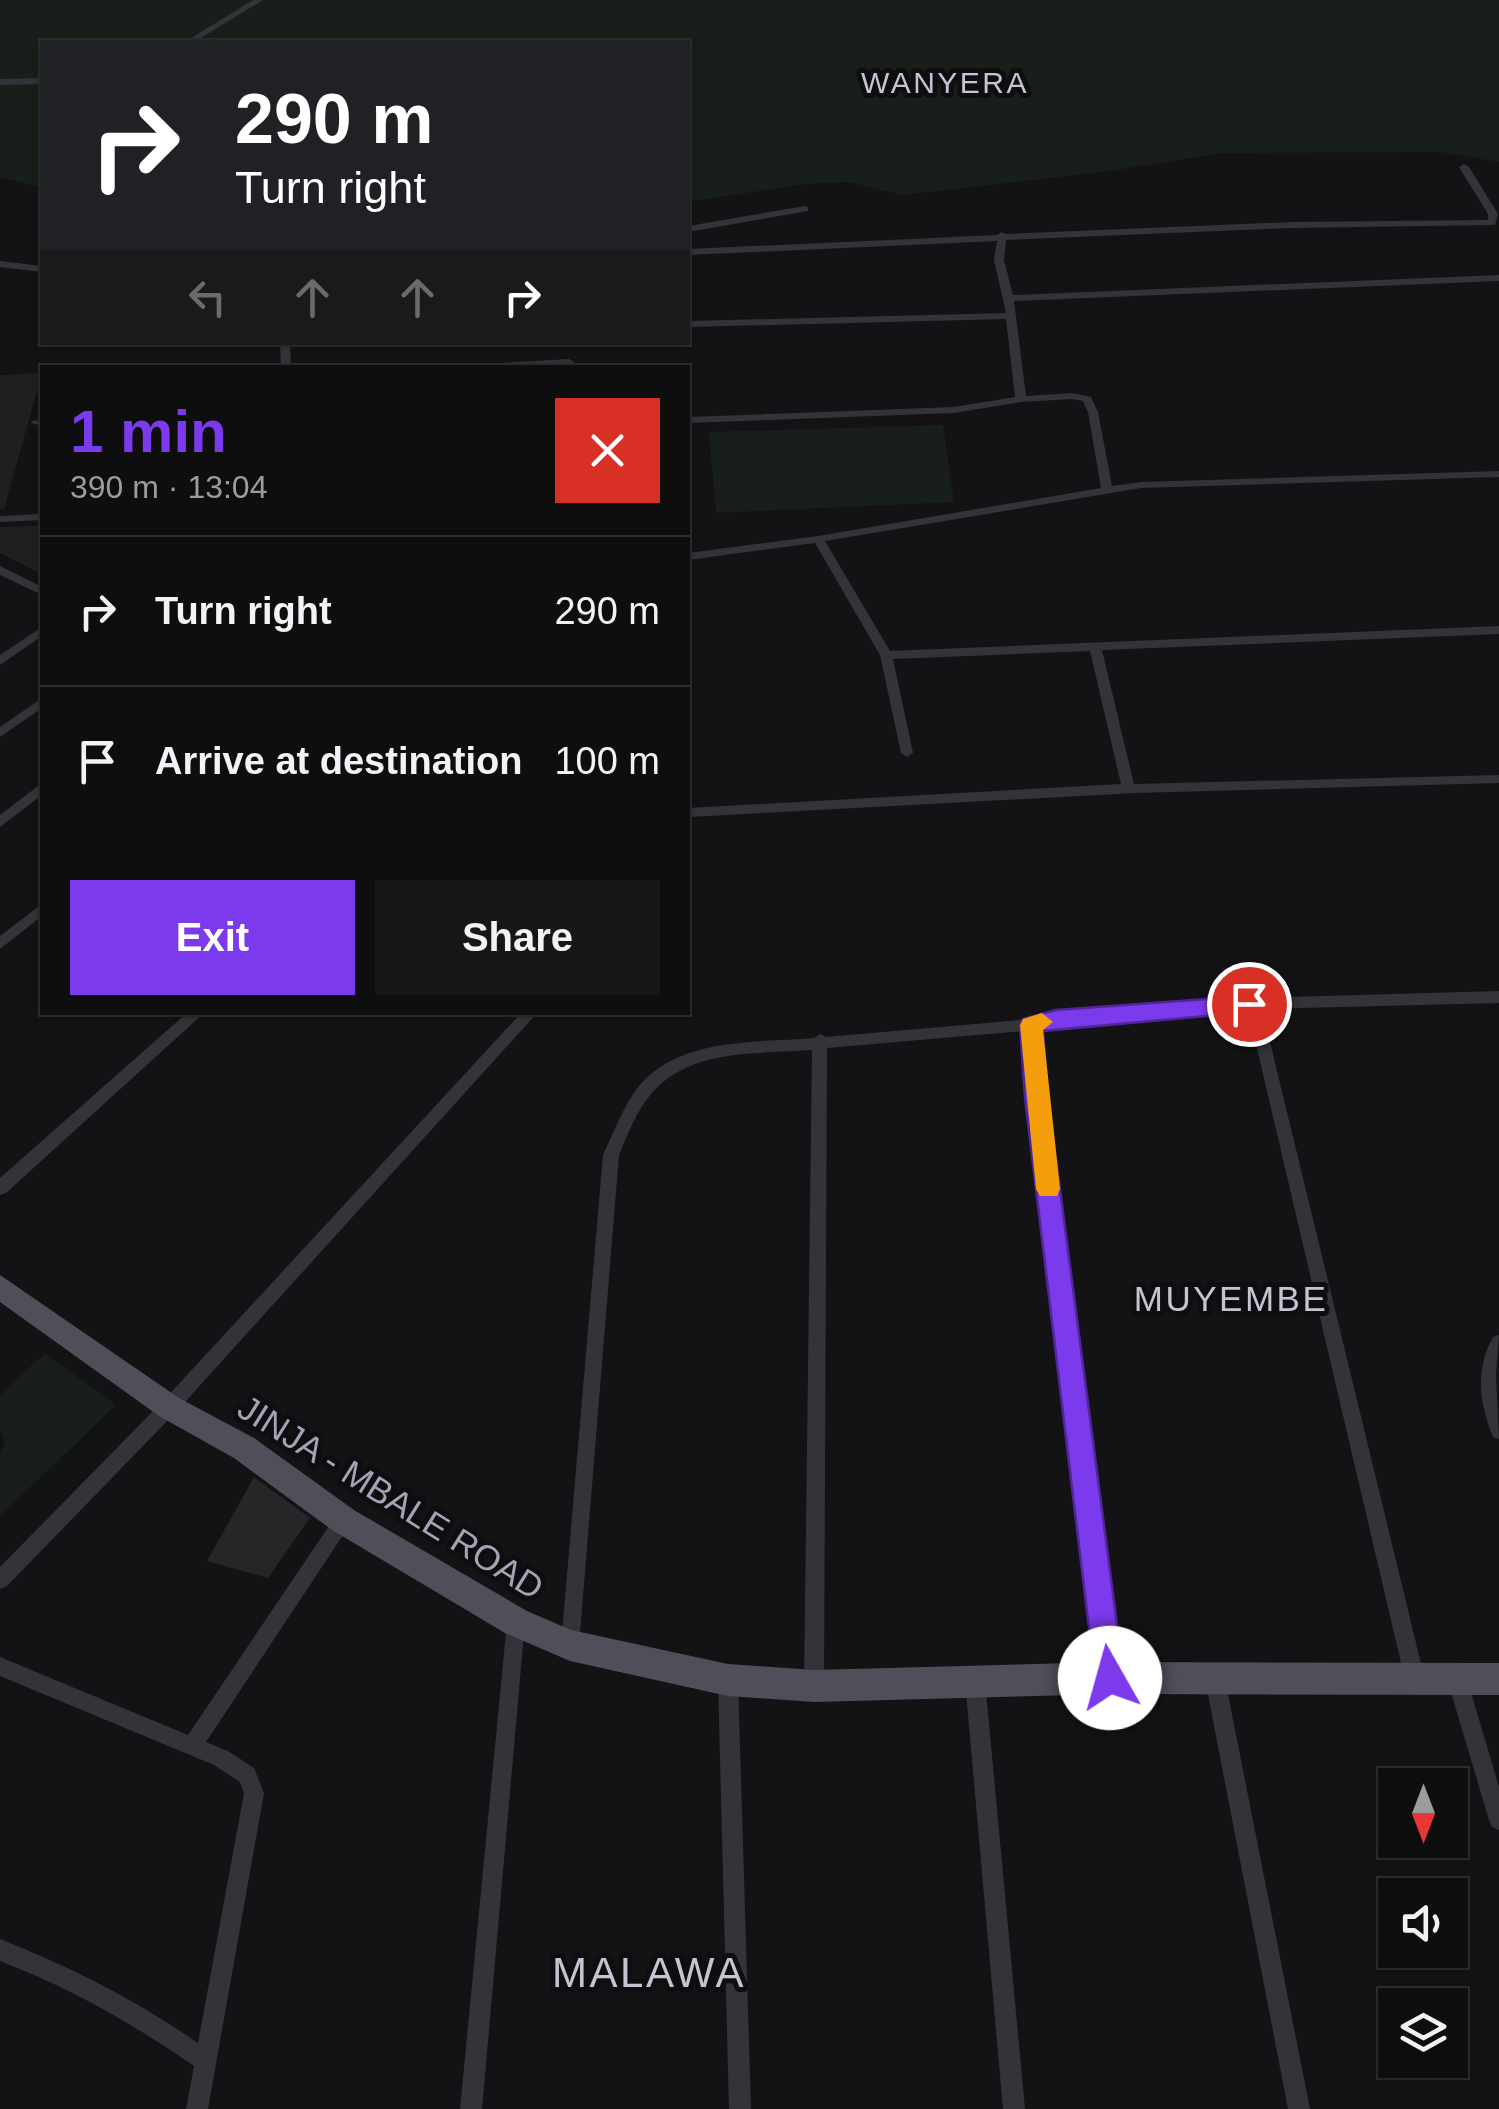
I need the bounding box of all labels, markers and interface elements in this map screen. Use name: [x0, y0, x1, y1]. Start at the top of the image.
district label: WANYERA: [861, 66, 1029, 99]
icon: right: [70, 80, 200, 210]
text: 290 m: [235, 80, 433, 158]
text: Turn right: [235, 162, 426, 213]
icon: left: [180, 270, 235, 325]
icon: ahead: [285, 270, 340, 325]
icon: ahead: [390, 270, 445, 325]
icon: right: [495, 270, 550, 325]
text: 1 min: [70, 398, 227, 465]
button: close: [555, 398, 660, 503]
text: 390 m · 13:04: [70, 469, 267, 505]
icon: right: [70, 584, 125, 639]
text: Turn right: [155, 590, 332, 632]
text: 290 m: [554, 590, 660, 632]
icon: arrive: [70, 734, 125, 789]
text: Arrive at destination: [155, 740, 522, 782]
text: 100 m: [554, 740, 660, 782]
button: Exit: [70, 880, 355, 995]
button: Share: [375, 880, 660, 995]
pin: [1207, 962, 1292, 1047]
icon: arrive: [1222, 977, 1277, 1032]
district label: MUYEMBE: [1134, 1279, 1328, 1318]
street label: JINJA - MBALE ROAD: [231, 1387, 551, 1607]
position arrow: [1058, 1626, 1162, 1730]
north arrow: [1378, 1768, 1468, 1858]
map controls: [1378, 1768, 1468, 2078]
button: sound: [1378, 1878, 1468, 1968]
district label: MALAWA: [552, 1949, 746, 1996]
button: layers: [1378, 1988, 1468, 2078]

